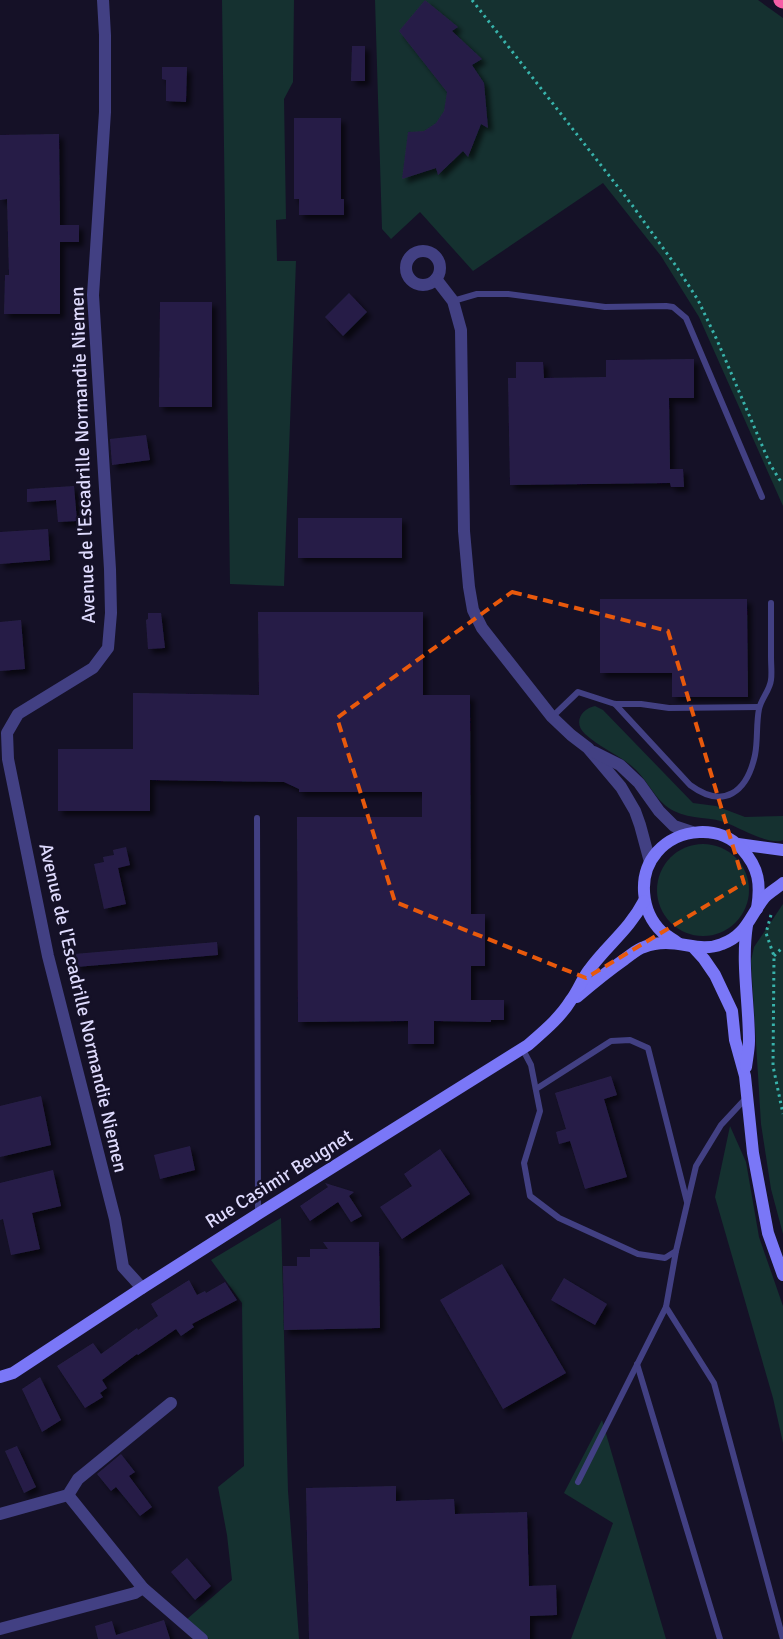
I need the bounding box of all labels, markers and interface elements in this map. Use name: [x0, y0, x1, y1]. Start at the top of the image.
street label: Avenue de l'Escadrille Normandie Niemen: [65, 286, 101, 624]
street label: Avenue de l'Escadrille Normandie Niemen: [33, 841, 133, 1175]
street label: Rue Casimir Beugnet: [201, 1124, 357, 1234]

